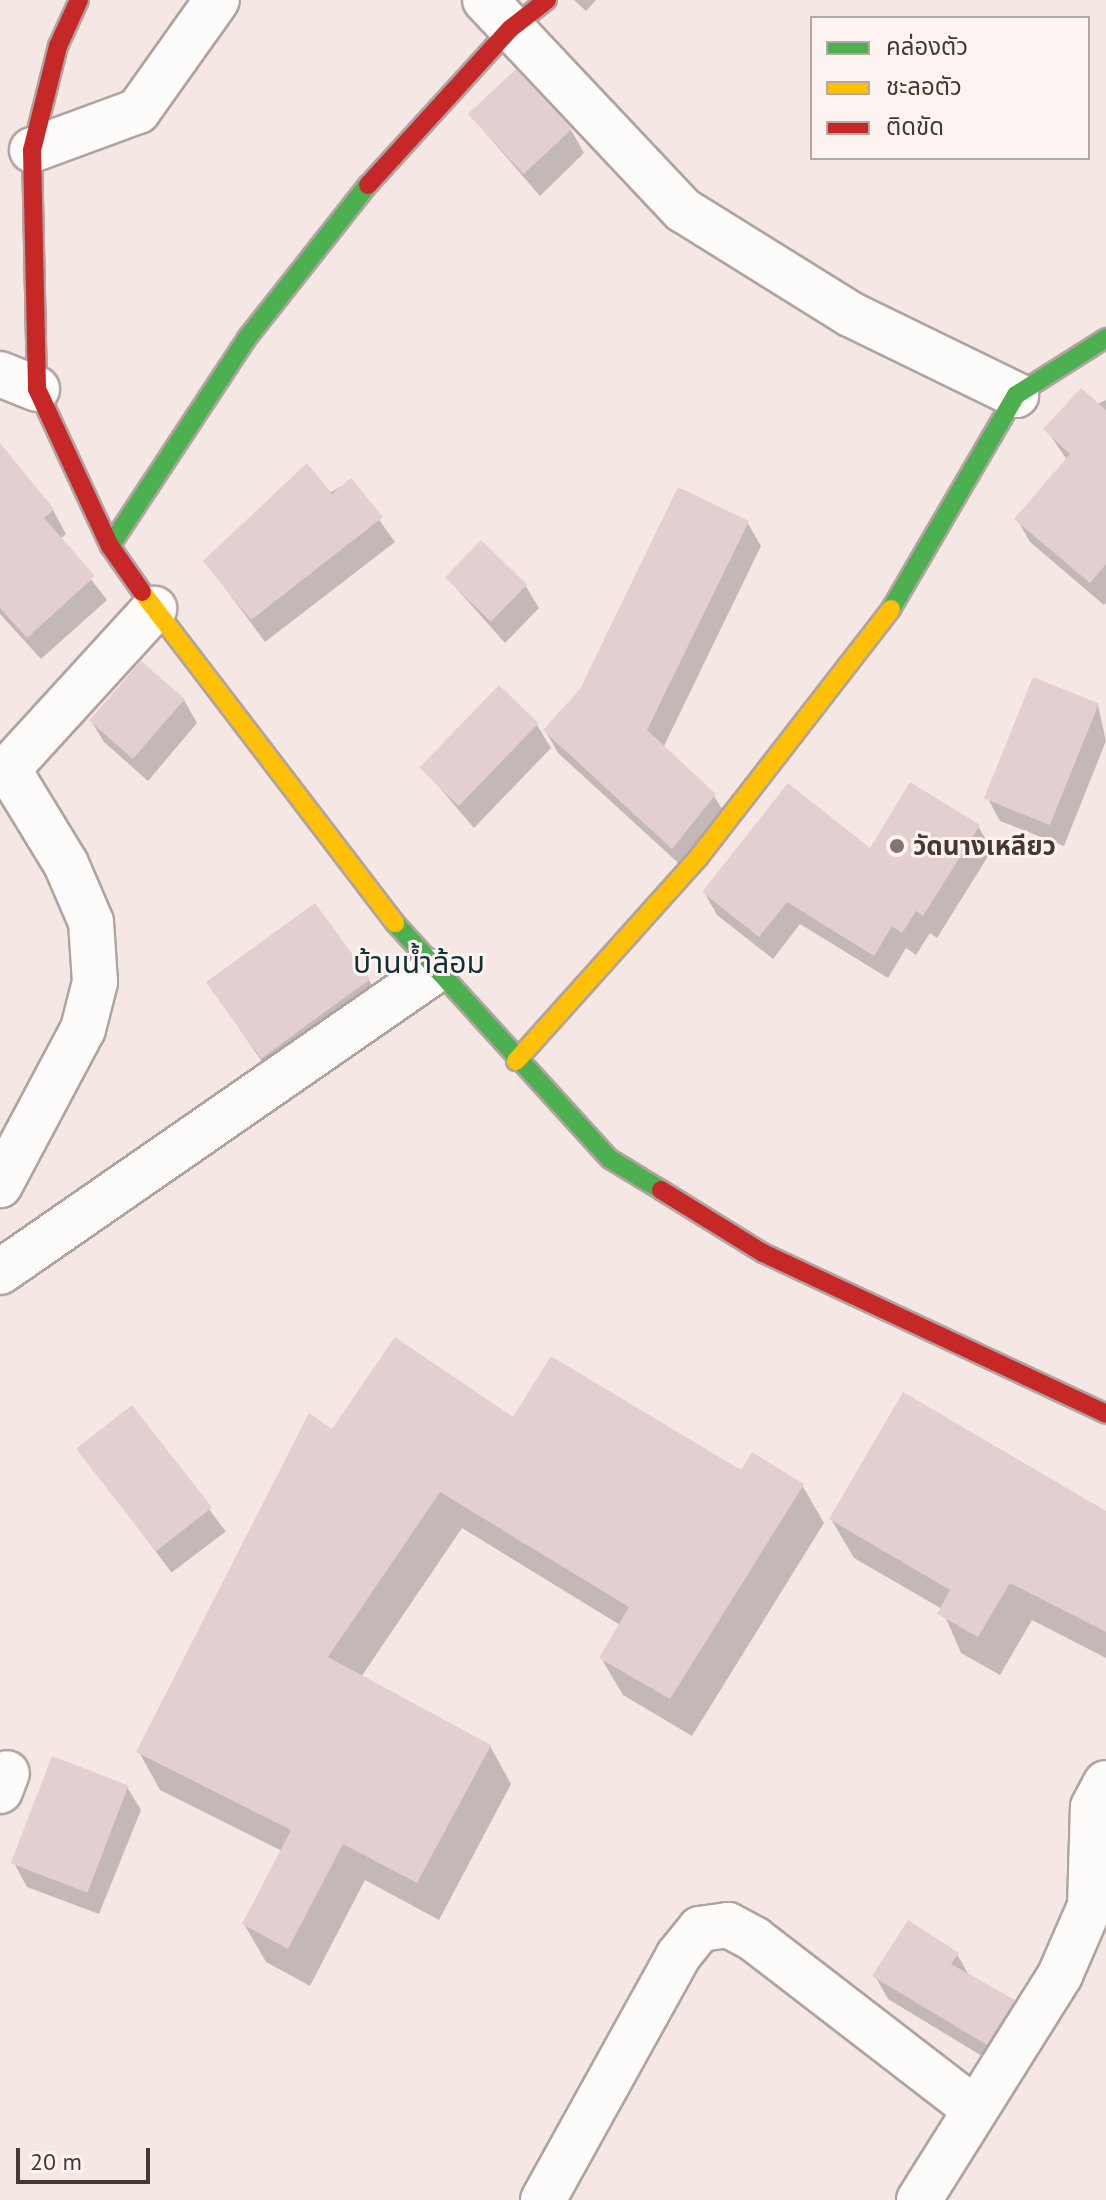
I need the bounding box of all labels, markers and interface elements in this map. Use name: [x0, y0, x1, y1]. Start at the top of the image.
legend: [810, 16, 1090, 160]
text: คล่องตัว: [886, 31, 968, 62]
text: ชะลอตัว: [886, 71, 962, 102]
text: ติดขัด: [886, 111, 944, 142]
place label: วัดนางเหลียว: [913, 830, 1056, 862]
marker: วัดนางเหลียว: [888, 837, 906, 855]
district label: บ้านน้ำล้อม: [353, 944, 485, 980]
scale bar: [20, 2132, 154, 2182]
text: 20 m: [30, 2146, 82, 2177]

